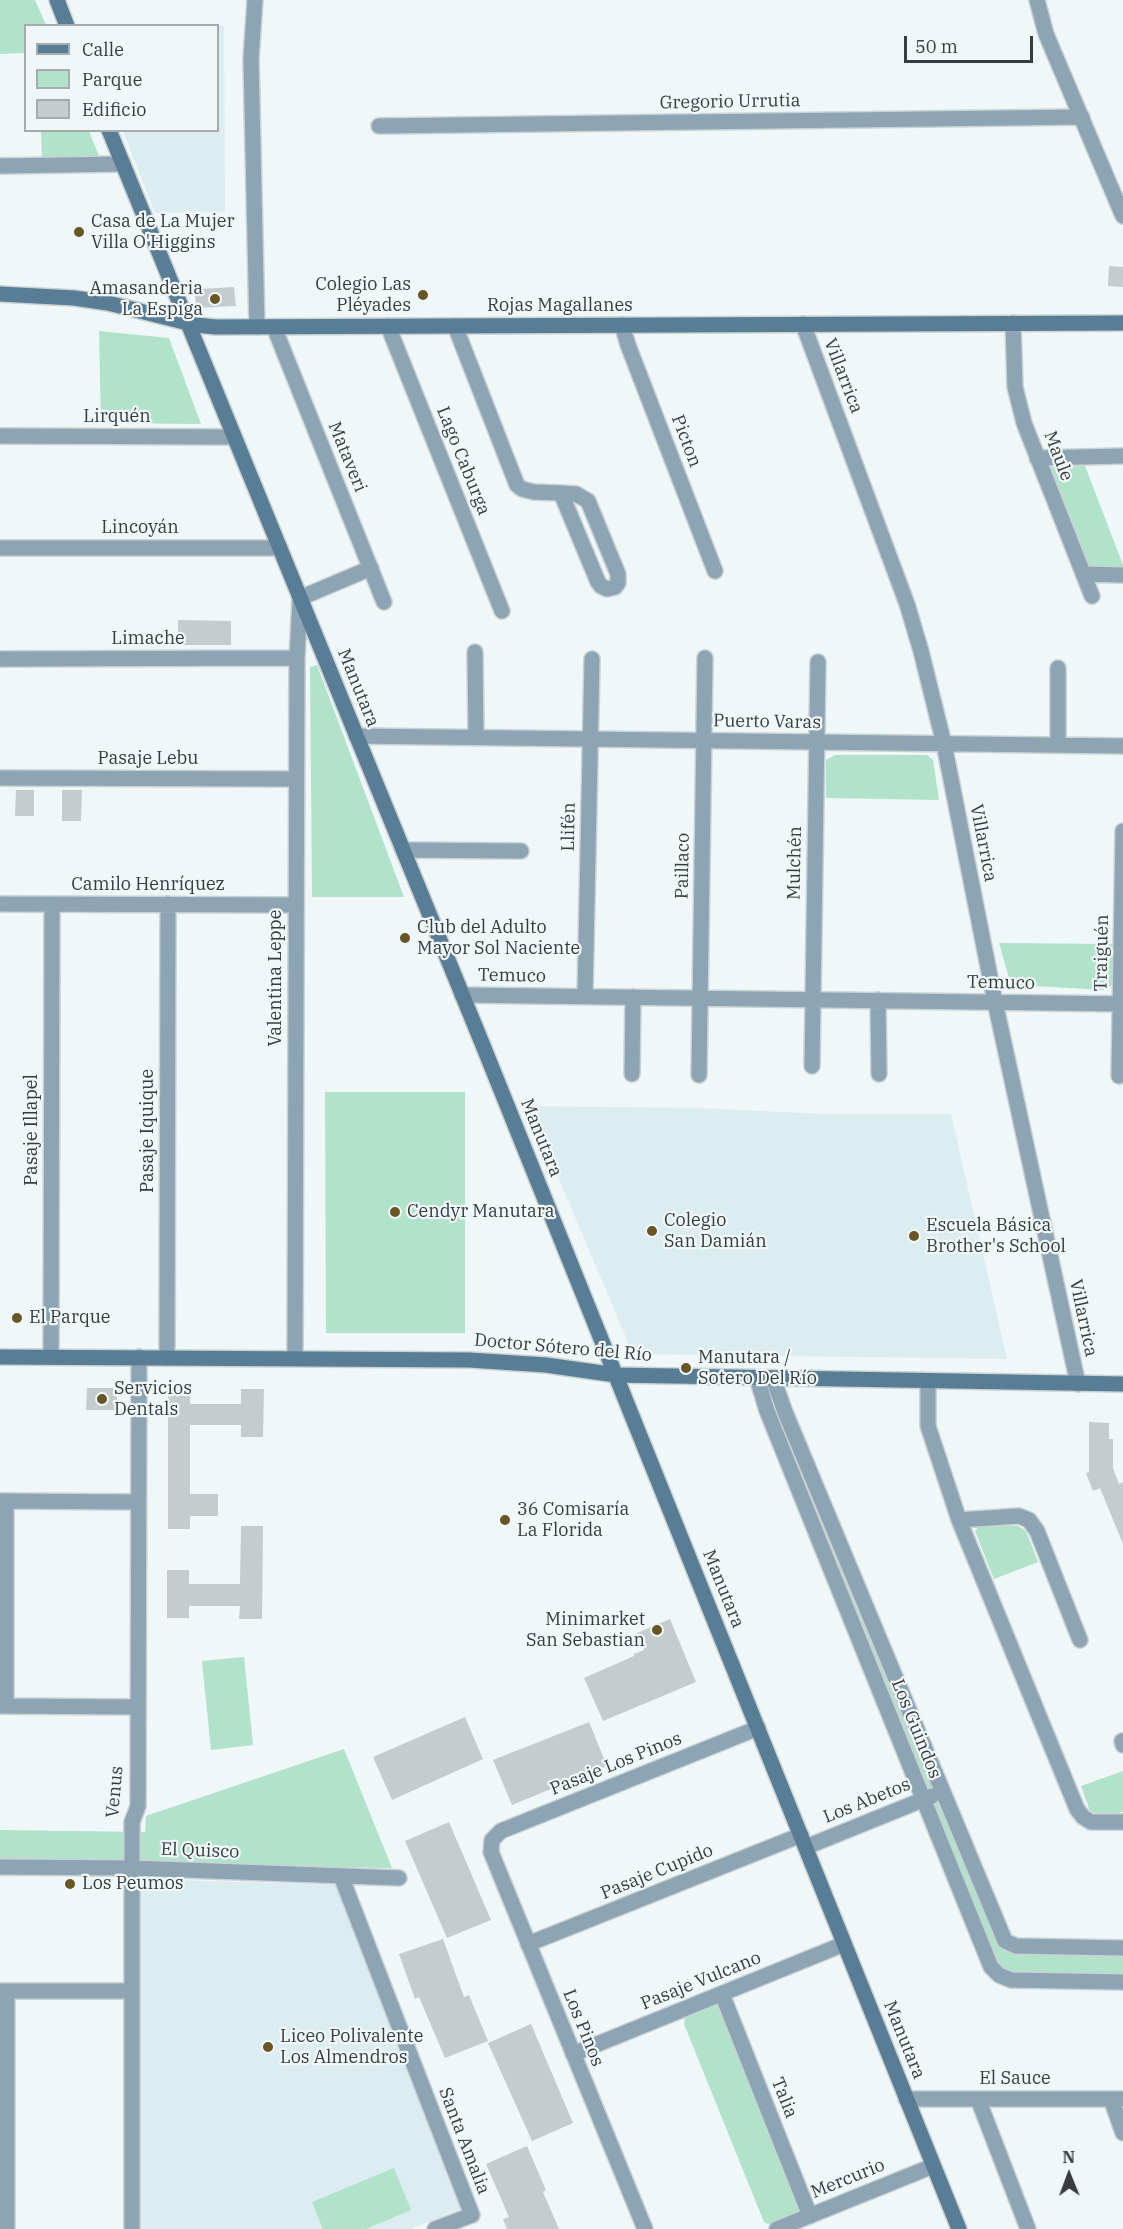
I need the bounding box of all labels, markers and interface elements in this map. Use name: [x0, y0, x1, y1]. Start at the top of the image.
legend: [24, 24, 219, 132]
scale bar: [907, 24, 1036, 62]
text: 50 m: [915, 35, 958, 58]
text: Calle: [82, 38, 124, 61]
text: Parque: [82, 68, 142, 91]
street label: Gregorio Urrutia: [659, 90, 801, 114]
text: Edificio: [82, 98, 146, 121]
place label: Casa de La Mujer Villa O'Higgins: [91, 211, 234, 254]
marker: Casa de La Mujer Villa O'Higgins: [72, 225, 86, 239]
place label: Colegio Las Pléyades: [315, 274, 411, 316]
place label: Amasanderia La Espiga: [89, 278, 203, 320]
marker: Colegio Las Pléyades: [416, 288, 430, 302]
marker: Amasanderia La Espiga: [208, 292, 222, 306]
street label: Rojas Magallanes: [487, 295, 633, 317]
street label: Villarrica: [819, 335, 867, 417]
street label: Lago Caburga: [431, 404, 495, 518]
street label: Lirquén: [83, 406, 151, 428]
street label: Picton: [666, 412, 706, 470]
street label: Mataveri: [323, 419, 371, 495]
street label: Maule: [1039, 428, 1077, 484]
street label: Lincoyán: [101, 517, 179, 539]
street label: Limache: [111, 628, 185, 650]
street label: Manutara: [333, 646, 383, 730]
street label: Puerto Varas: [713, 710, 821, 734]
street label: Pasaje Lebu: [98, 748, 198, 770]
street label: Llifén: [558, 802, 580, 852]
street label: Villarrica: [965, 802, 1001, 884]
street label: Mulchén: [784, 826, 806, 900]
street label: Paillaco: [672, 833, 694, 899]
street label: Camilo Henríquez: [71, 874, 225, 896]
street label: Valentina Leppe: [265, 910, 287, 1046]
street label: Traiguén: [1091, 914, 1113, 992]
place label: Club del Adulto Mayor Sol Naciente: [417, 917, 580, 960]
marker: Club del Adulto Mayor Sol Naciente: [398, 931, 412, 945]
street label: Temuco: [478, 965, 546, 987]
street label: Temuco: [967, 972, 1035, 994]
street label: Pasaje Iquique: [137, 1069, 159, 1193]
street label: Pasaje Illapel: [21, 1074, 43, 1186]
street label: Manutara: [516, 1096, 566, 1180]
place label: Cendyr Manutara: [407, 1201, 555, 1223]
marker: Cendyr Manutara: [388, 1205, 402, 1219]
place label: Colegio San Damián: [664, 1210, 767, 1252]
place label: Escuela Básica Brother's School: [926, 1215, 1066, 1258]
marker: Colegio San Damián: [645, 1224, 659, 1238]
marker: Escuela Básica Brother's School: [907, 1229, 921, 1243]
street label: Villarrica: [1064, 1277, 1102, 1359]
place label: El Parque: [29, 1307, 110, 1329]
marker: El Parque: [10, 1311, 24, 1325]
street label: Doctor Sótero del Río: [473, 1329, 653, 1367]
place label: Manutara / Sotero Del Río: [698, 1347, 817, 1390]
marker: Manutara / Sotero Del Río: [679, 1361, 693, 1375]
place label: Servicios Dentals: [114, 1378, 192, 1420]
marker: Servicios Dentals: [95, 1392, 109, 1406]
place label: 36 Comisaría La Florida: [517, 1499, 629, 1541]
marker: 36 Comisaría La Florida: [498, 1513, 512, 1527]
street label: Manutara: [698, 1547, 748, 1631]
place label: Minimarket San Sebastian: [526, 1609, 645, 1652]
marker: Minimarket San Sebastian: [650, 1623, 664, 1637]
street label: Los Guindos: [886, 1676, 946, 1782]
street label: Pasaje Los Pinos: [547, 1728, 685, 1800]
street label: Venus: [102, 1765, 128, 1819]
street label: Los Abetos: [820, 1774, 914, 1828]
street label: El Quisco: [160, 1839, 240, 1863]
street label: Pasaje Cupido: [598, 1840, 716, 1904]
place label: Los Peumos: [82, 1873, 184, 1895]
marker: Los Peumos: [63, 1877, 77, 1891]
street label: Pasaje Vulcano: [638, 1947, 764, 2015]
street label: Los Pinos: [558, 1986, 608, 2070]
street label: Manutara: [879, 1998, 929, 2082]
place label: Liceo Polivalente Los Almendros: [280, 2026, 423, 2068]
marker: Liceo Polivalente Los Almendros: [261, 2040, 275, 2054]
street label: El Sauce: [979, 2068, 1051, 2090]
street label: Talia: [766, 2075, 802, 2121]
street label: Santa Amalia: [434, 2085, 494, 2197]
north arrow: [1039, 2145, 1099, 2205]
text: N: [1062, 2147, 1075, 2167]
street label: Mercurio: [808, 2154, 888, 2204]

